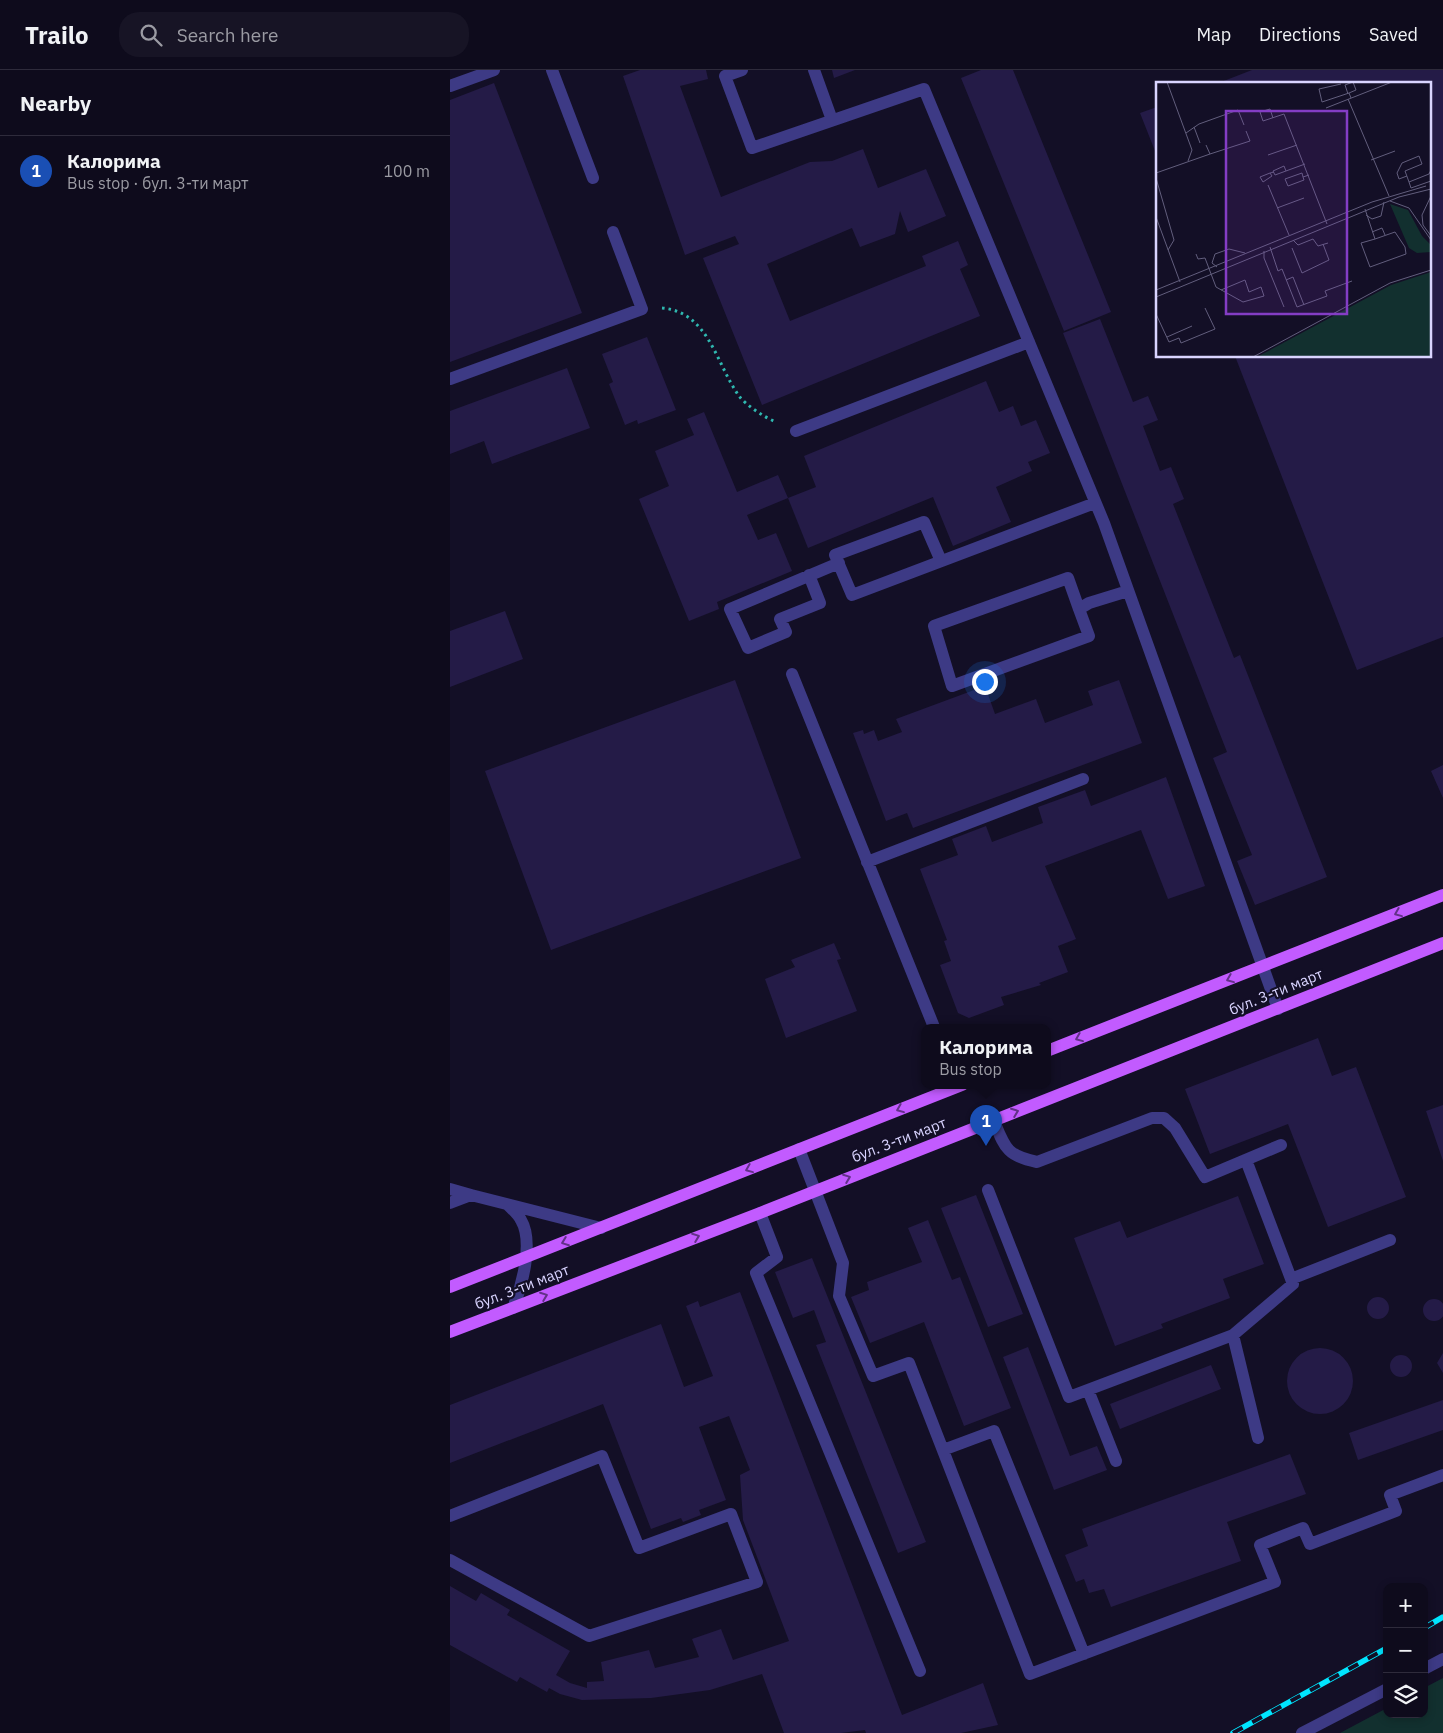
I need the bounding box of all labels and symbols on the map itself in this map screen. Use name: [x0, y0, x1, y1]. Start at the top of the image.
inset map: [1156, 82, 1431, 358]
your location: [972, 669, 998, 695]
one-way arrow: [1394, 906, 1403, 917]
street label: бул. 3-ти март: [1226, 964, 1326, 1019]
one-way arrow: [1226, 973, 1235, 983]
one-way arrow: [1075, 1032, 1084, 1043]
one-way arrow: [896, 1103, 905, 1113]
pin: 1: [970, 1105, 1002, 1146]
one-way arrow: [1010, 1108, 1019, 1119]
street label: бул. 3-ти март: [849, 1113, 949, 1166]
one-way arrow: [745, 1163, 754, 1173]
one-way arrow: [842, 1174, 851, 1184]
one-way arrow: [691, 1233, 700, 1243]
one-way arrow: [561, 1235, 570, 1246]
street label: бул. 3-ти март: [472, 1260, 572, 1313]
one-way arrow: [540, 1292, 548, 1302]

